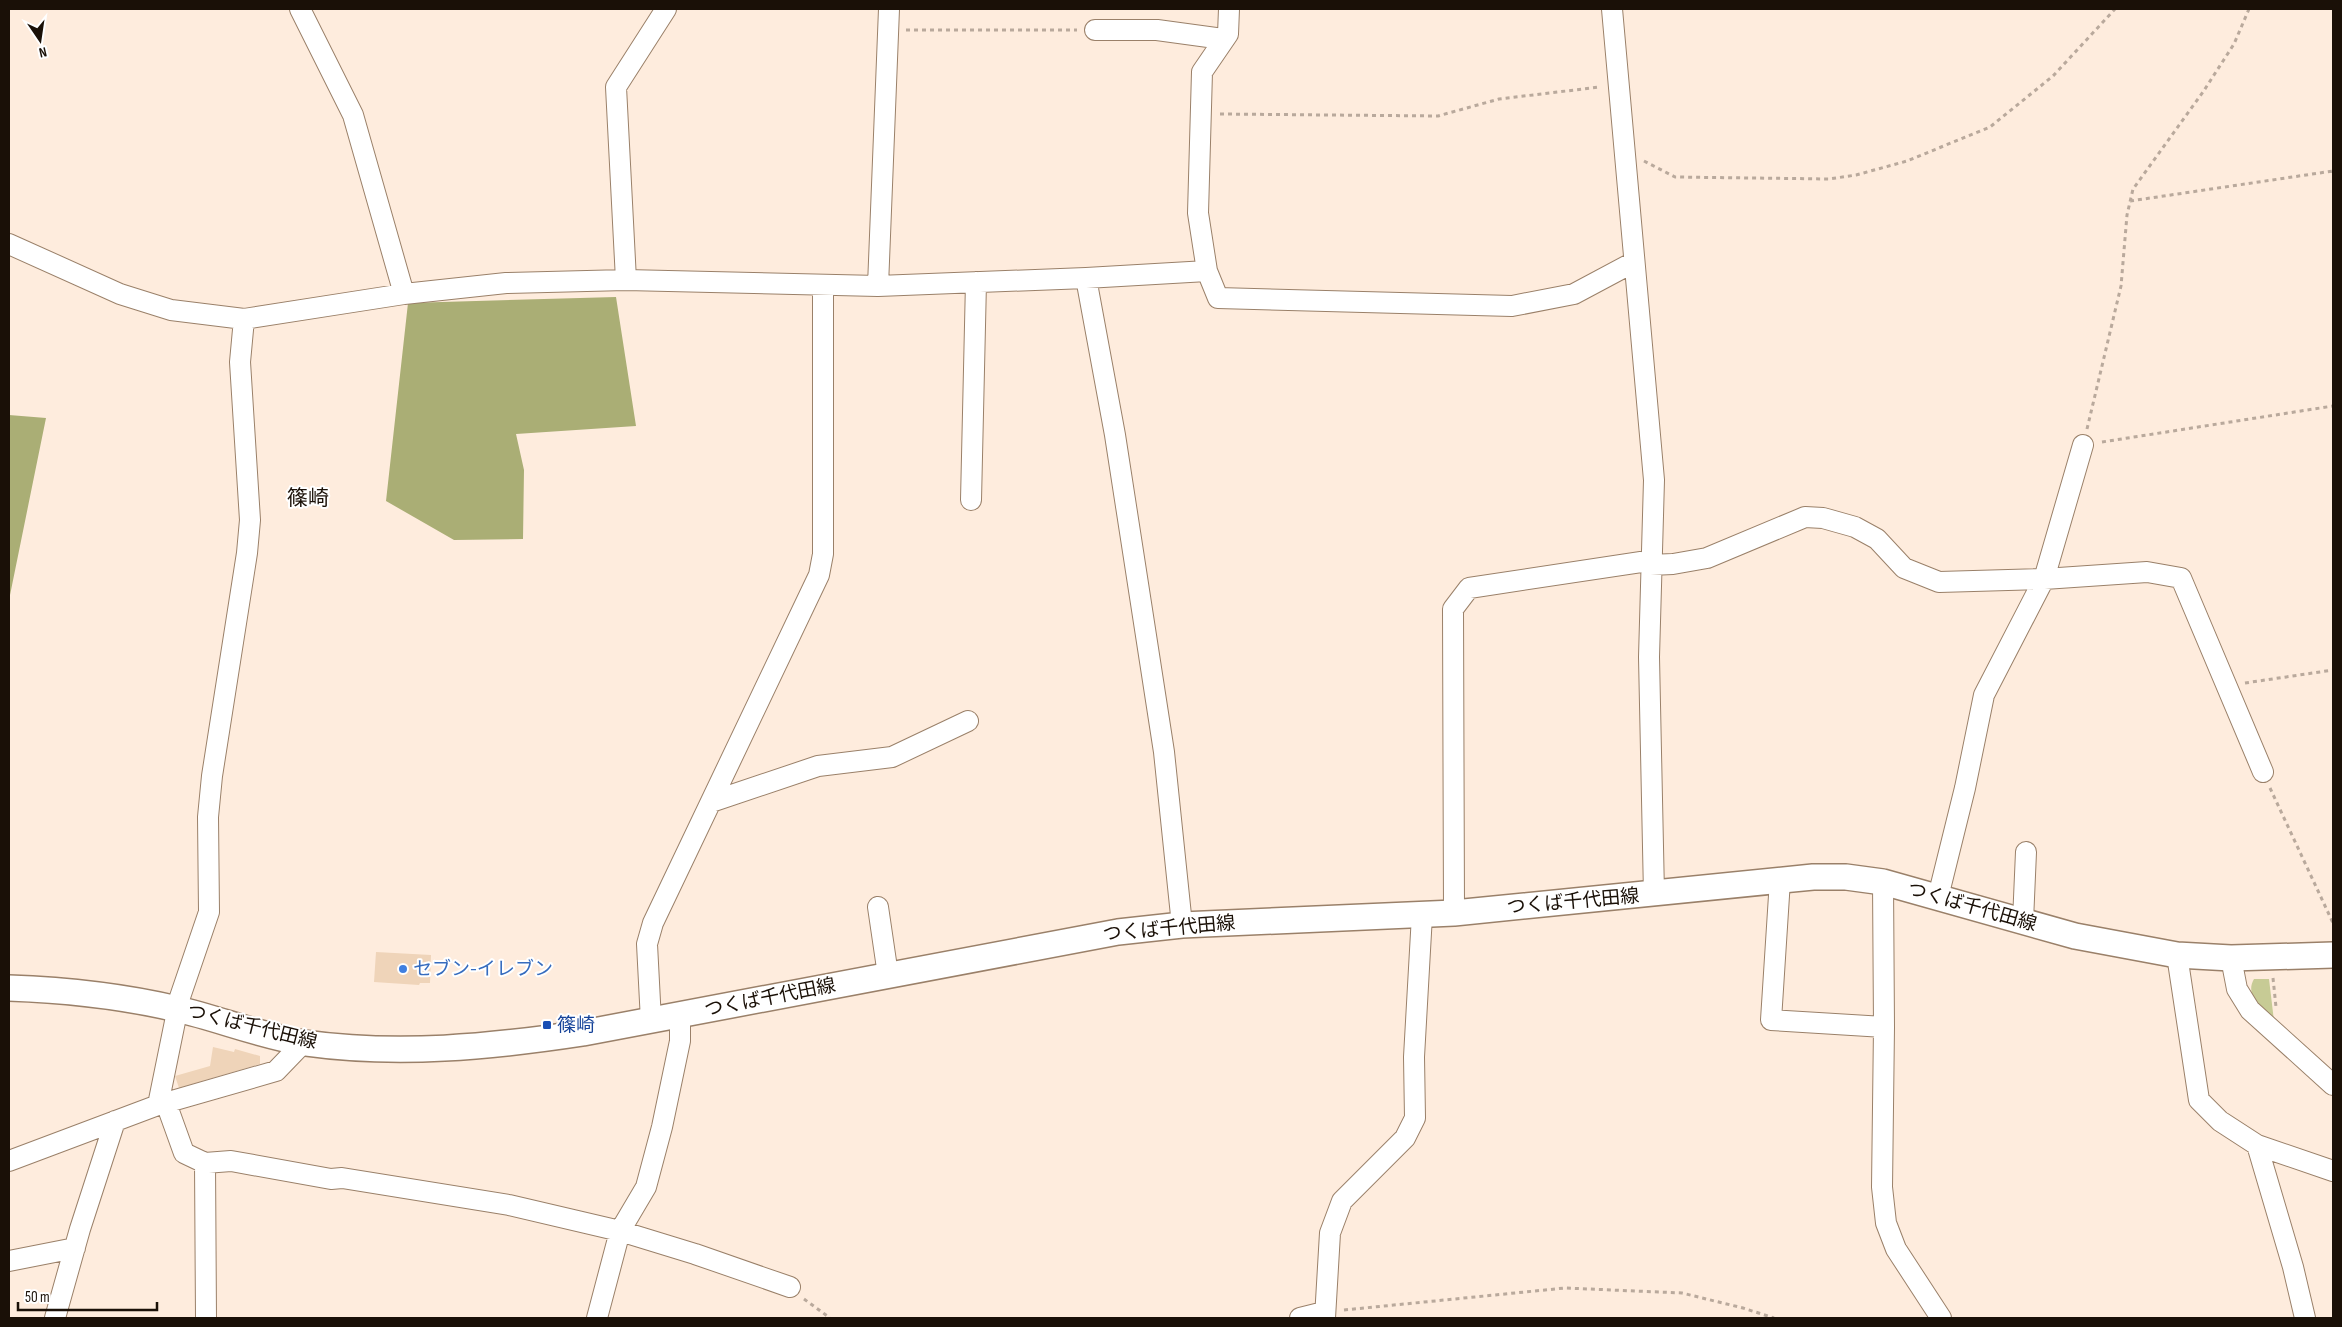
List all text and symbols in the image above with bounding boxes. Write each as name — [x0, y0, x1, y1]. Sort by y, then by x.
north arrow — [15, 15, 65, 65]
text: N — [37, 43, 48, 61]
district label: 篠崎 — [287, 486, 329, 511]
street label: つくば千代田線 — [1905, 878, 2039, 936]
street label: つくば千代田線 — [1506, 885, 1640, 919]
street label: つくば千代田線 — [1102, 912, 1236, 946]
place label: セブン-イレブン — [413, 958, 553, 981]
marker: セブン-イレブン — [397, 963, 409, 975]
street label: つくば千代田線 — [703, 974, 837, 1022]
street label: つくば千代田線 — [185, 1000, 319, 1054]
place label: 篠崎 — [557, 1014, 595, 1037]
marker: 篠崎 — [541, 1019, 553, 1031]
scale bar — [18, 1280, 156, 1312]
text: 50 m — [25, 1288, 50, 1307]

